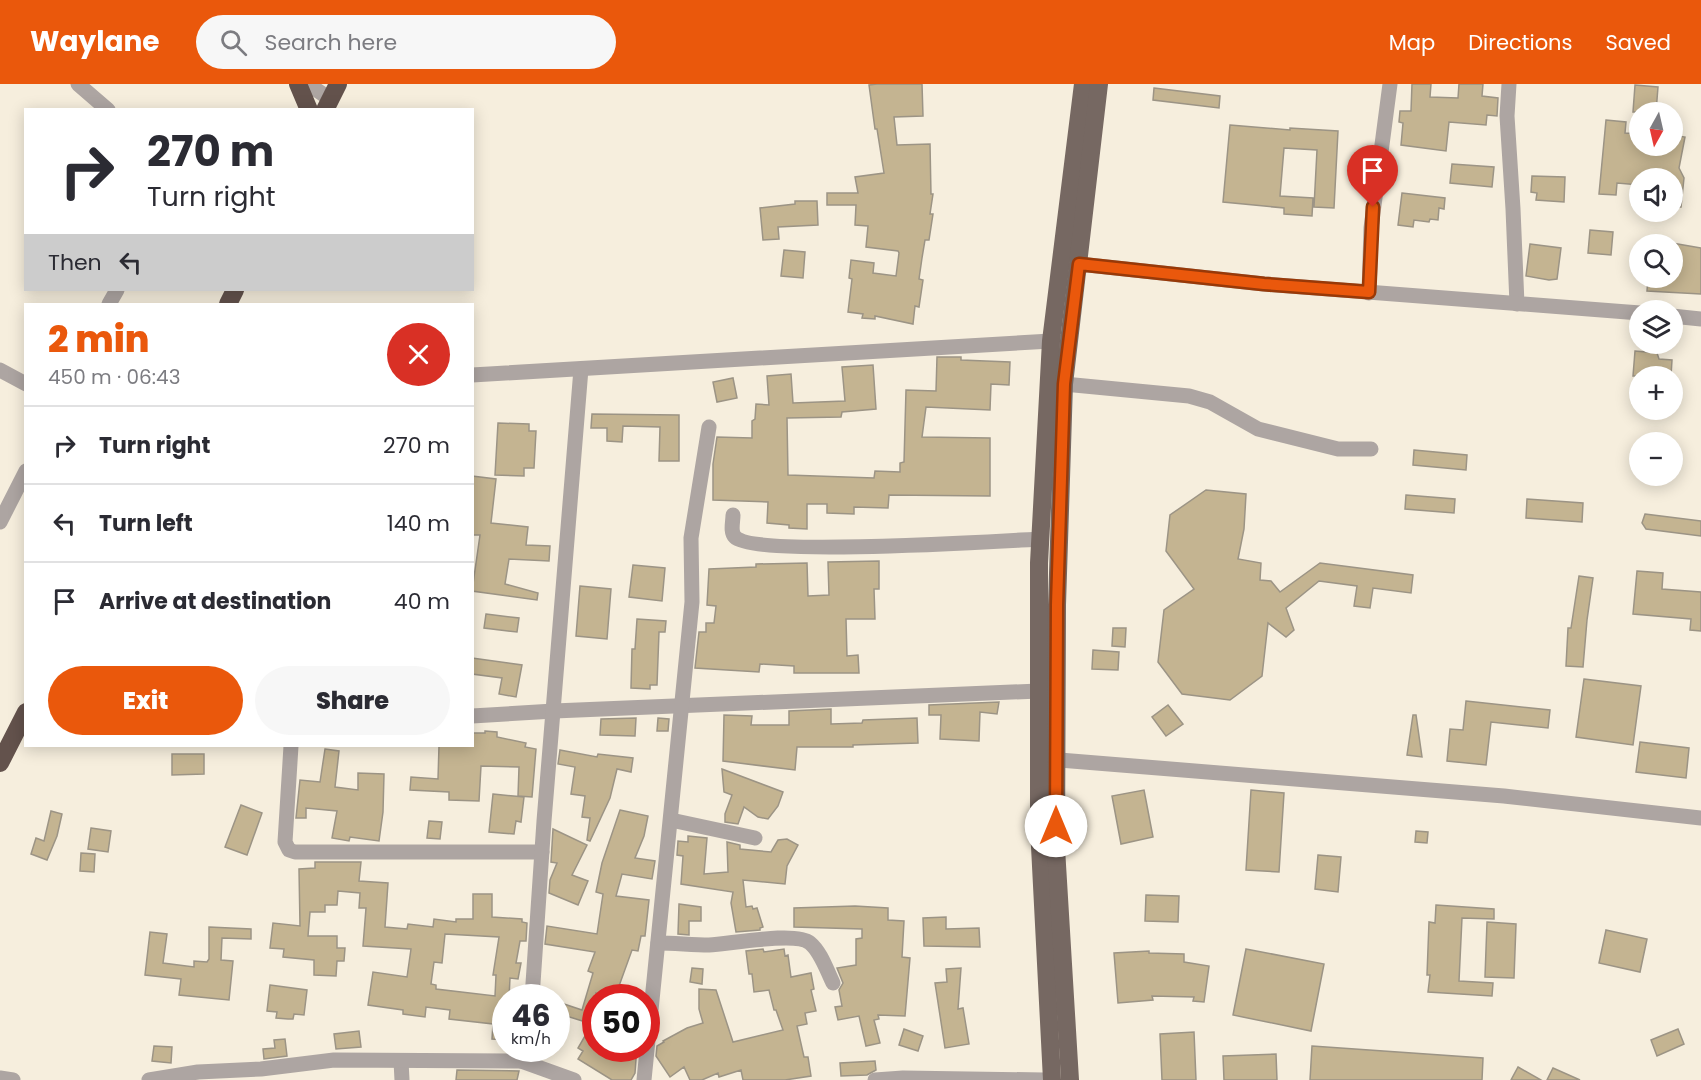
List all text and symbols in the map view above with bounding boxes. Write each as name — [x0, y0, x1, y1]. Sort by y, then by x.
search box — [196, 15, 616, 69]
text: Waylane — [30, 22, 160, 61]
icon: search — [217, 26, 250, 59]
text: Search here — [265, 27, 397, 58]
text: Map — [1389, 28, 1435, 57]
text: Directions — [1468, 28, 1572, 57]
text: Saved — [1605, 28, 1671, 57]
north arrow — [1629, 102, 1683, 156]
map controls — [1629, 102, 1683, 486]
text: 270 m — [147, 122, 274, 181]
icon: right — [48, 132, 126, 210]
pin — [1347, 145, 1398, 207]
icon: arrive — [1356, 154, 1389, 187]
button: sound — [1629, 168, 1683, 222]
text: Turn right — [147, 178, 276, 215]
button: search — [1629, 234, 1683, 288]
icon: left — [114, 246, 147, 279]
text: Then — [48, 247, 102, 278]
button: layers — [1629, 300, 1683, 354]
text: 2 min — [48, 314, 150, 365]
button: close — [387, 323, 450, 386]
text: 450 m · 06:43 — [48, 363, 180, 391]
button: + — [1629, 366, 1683, 420]
icon: right — [48, 429, 81, 462]
text: Turn right — [99, 430, 210, 461]
text: 270 m — [383, 430, 450, 461]
button: − — [1629, 432, 1683, 486]
icon: left — [48, 507, 81, 540]
text: Turn left — [99, 508, 193, 539]
text: 140 m — [387, 508, 450, 539]
icon: arrive — [48, 585, 81, 618]
text: Arrive at destination — [99, 586, 331, 617]
text: 40 m — [394, 586, 450, 617]
button: Exit — [48, 666, 243, 735]
button: Share — [255, 666, 450, 735]
position arrow — [1024, 794, 1088, 858]
speed limit sign: 50 — [582, 984, 660, 1062]
text: 46 — [511, 994, 551, 1037]
text: km/h — [511, 1028, 551, 1049]

